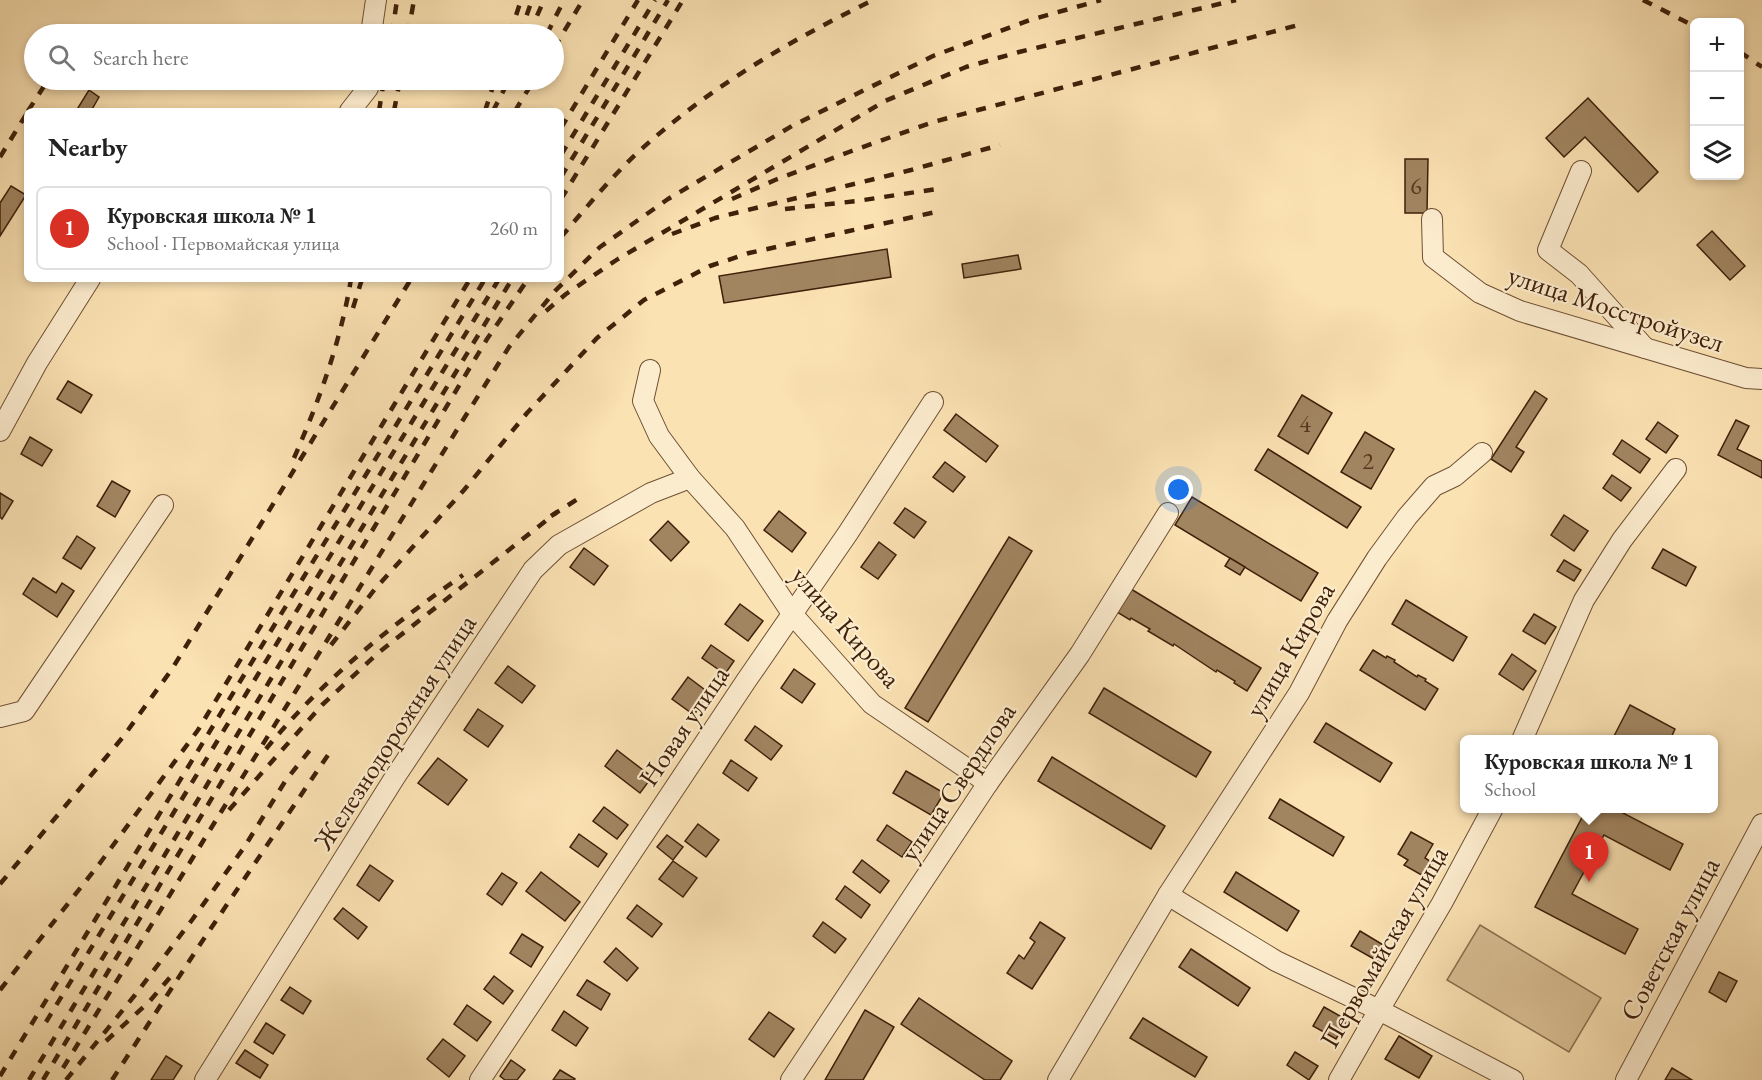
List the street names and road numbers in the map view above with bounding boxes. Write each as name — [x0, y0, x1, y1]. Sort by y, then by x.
street label: улица Мосстройузел — [1504, 257, 1729, 360]
street label: улица Кирова — [784, 559, 909, 695]
street label: улица Кирова — [1237, 576, 1342, 724]
street label: Железнодорожная улица — [305, 607, 484, 857]
street label: Новая улица — [630, 659, 737, 793]
street label: улица Свердлова — [892, 696, 1024, 868]
street label: Первомайская улица — [1311, 839, 1456, 1054]
street label: Советская улица — [1612, 851, 1727, 1026]

